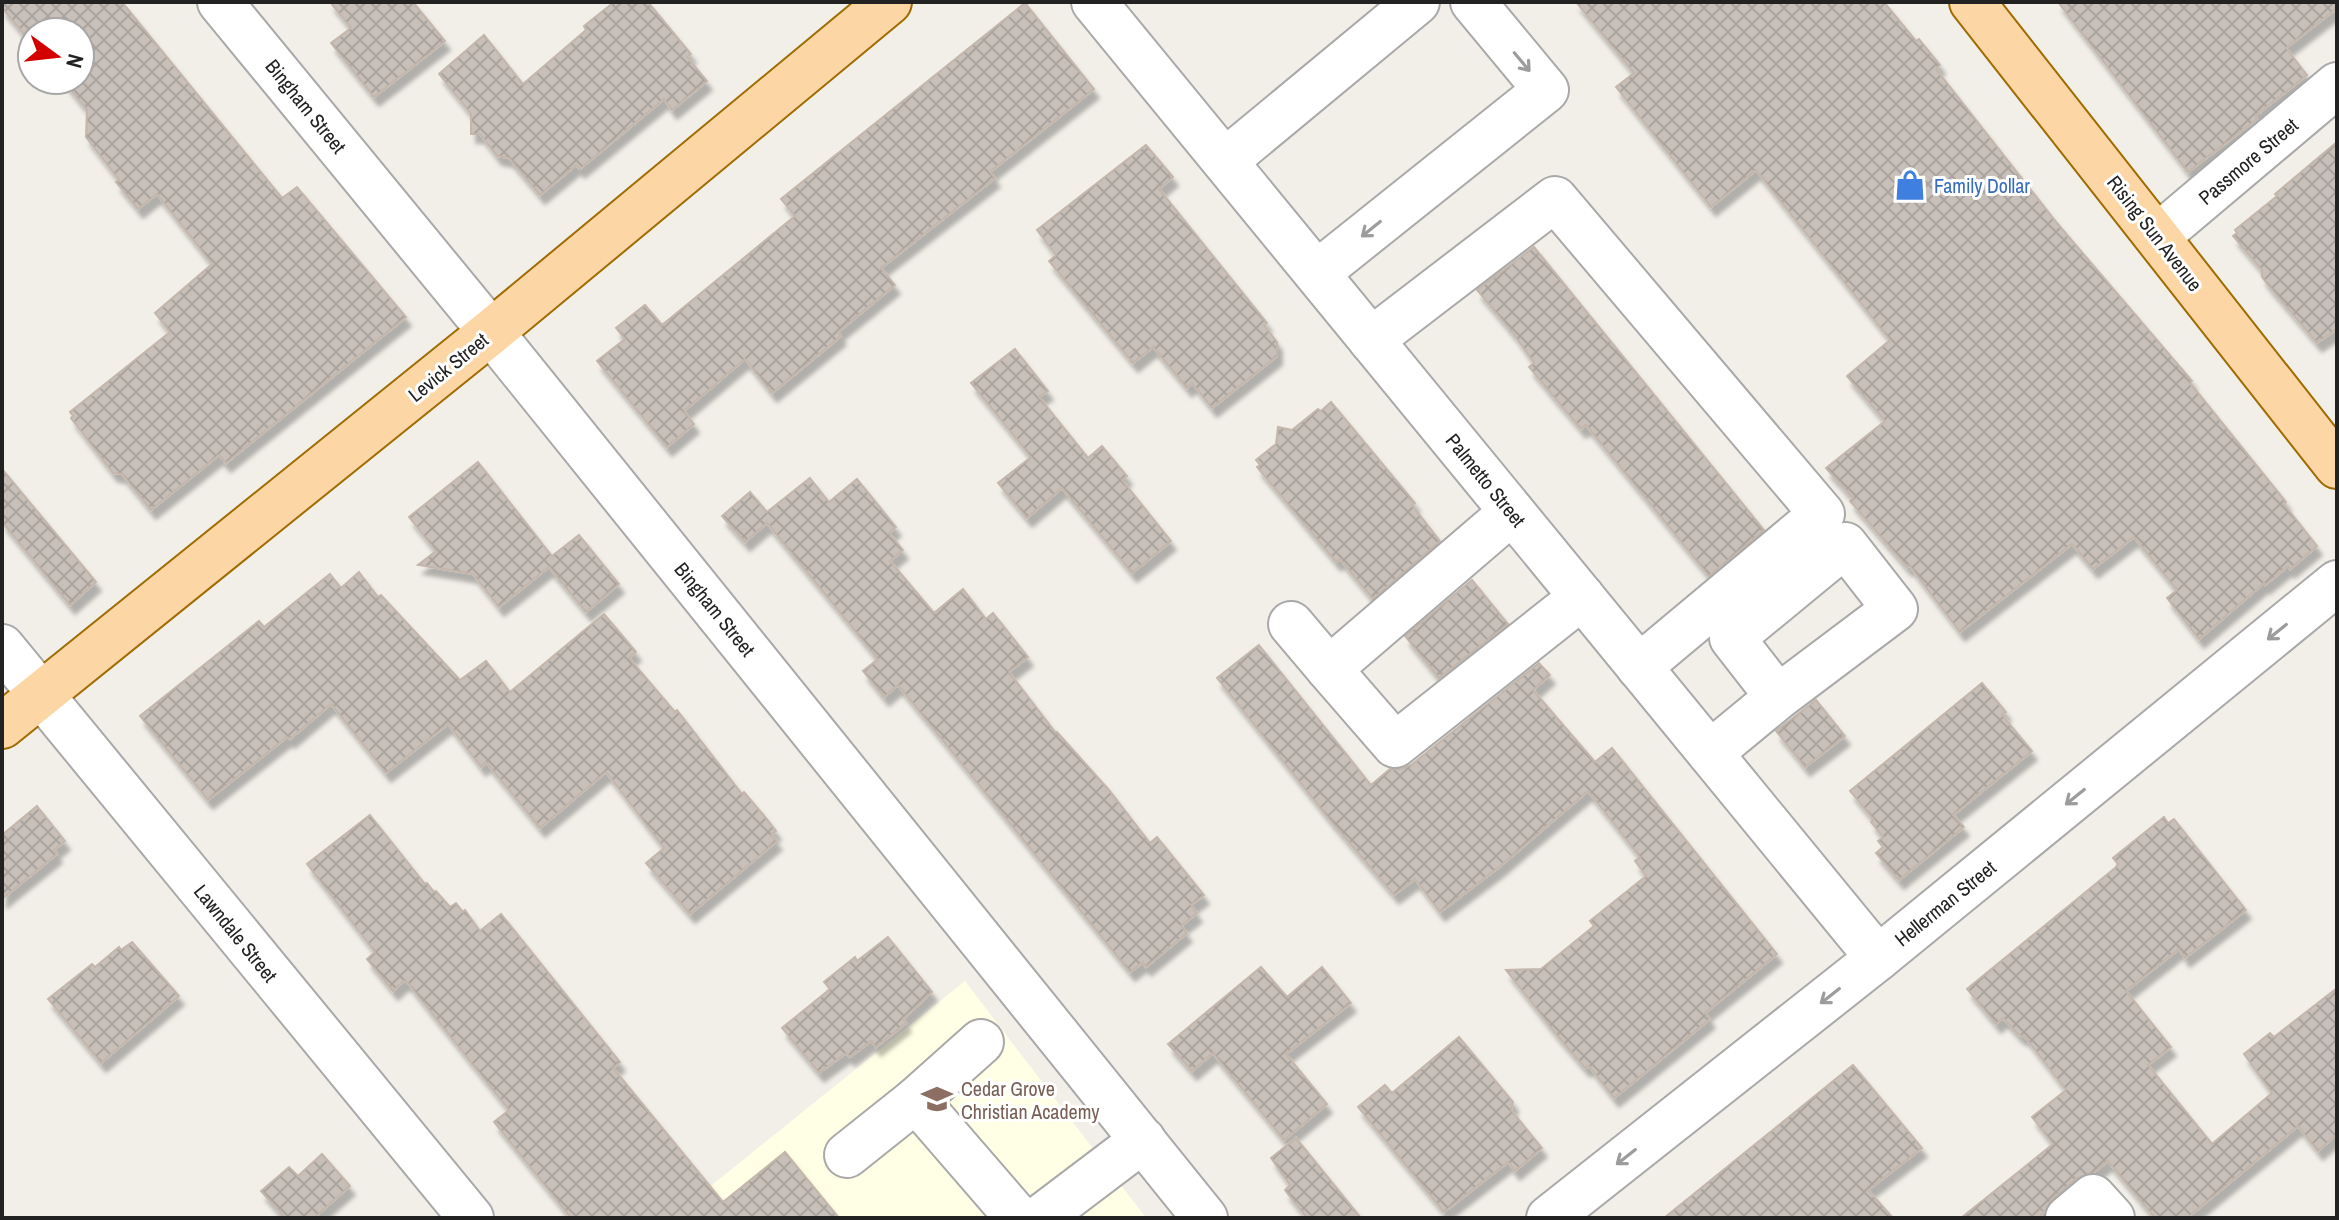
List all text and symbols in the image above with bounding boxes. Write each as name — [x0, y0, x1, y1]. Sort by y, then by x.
north arrow — [16, 16, 96, 96]
text: N — [59, 51, 91, 71]
one-way arrow — [1514, 51, 1531, 72]
street label: Bingham Street — [260, 53, 353, 159]
street label: Passmore Street — [2193, 111, 2304, 211]
shop icon: Family Dollar — [1893, 168, 1927, 202]
street label: Rising Sun Avenue — [2101, 169, 2209, 297]
place label: Family Dollar — [1934, 172, 2030, 199]
one-way arrow — [1361, 221, 1382, 238]
street label: Levick Street — [402, 326, 494, 408]
street label: Palmetto Street — [1440, 428, 1532, 533]
street label: Bingham Street — [669, 556, 762, 662]
one-way arrow — [2267, 623, 2287, 641]
one-way arrow — [2065, 788, 2086, 806]
street label: Hellerman Street — [1889, 854, 2002, 952]
street label: Lawndale Street — [188, 878, 284, 988]
one-way arrow — [1820, 987, 1841, 1004]
place label: Cedar Grove Christian Academy — [961, 1075, 1100, 1125]
school or university icon: Cedar Grove Christian Academy — [920, 1082, 954, 1116]
one-way arrow — [1616, 1148, 1637, 1166]

